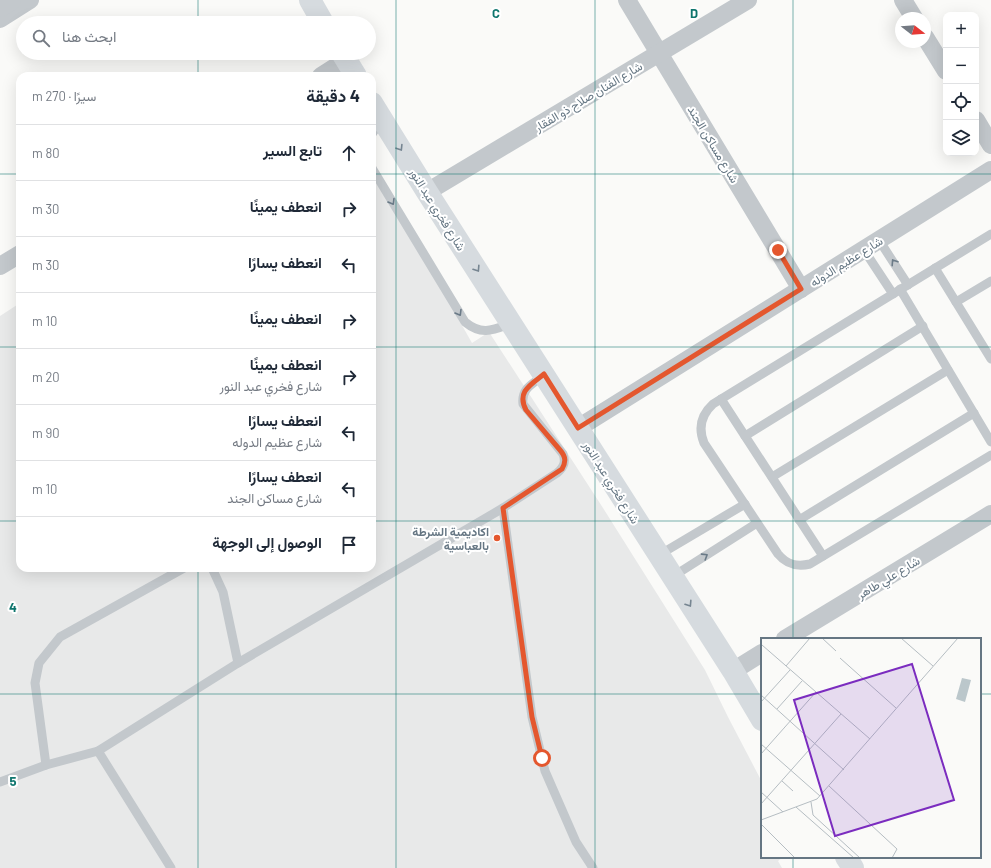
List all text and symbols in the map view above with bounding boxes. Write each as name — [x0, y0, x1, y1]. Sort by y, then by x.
text: C — [492, 5, 500, 21]
text: D — [690, 5, 698, 21]
north arrow — [895, 12, 931, 48]
map controls — [943, 12, 979, 156]
button: + — [943, 12, 979, 48]
search box — [16, 16, 376, 60]
icon: search — [30, 27, 52, 49]
text: ابحث هنا — [62, 27, 116, 45]
button: − — [943, 48, 979, 84]
street label: شارع الفنان صلاح ذو الفقار — [531, 58, 646, 137]
button: locate — [943, 84, 979, 120]
text: 4 دقيقة — [306, 85, 360, 105]
text: سيرًا · 270 m — [32, 88, 96, 104]
street label: شارع مساكن الجند — [683, 103, 743, 187]
button: layers — [943, 120, 979, 156]
text: تابع السير — [263, 141, 322, 159]
icon: ahead — [338, 142, 360, 164]
one-way arrow — [395, 144, 402, 151]
text: 80 m — [32, 145, 60, 161]
street label: شارع فخري عبد النور — [403, 164, 469, 255]
text: انعطف يمينًا — [250, 197, 322, 215]
icon: right — [338, 198, 360, 220]
one-way arrow — [388, 198, 395, 205]
text: 30 m — [32, 201, 59, 217]
street label: شارع عظيم الدوله — [807, 233, 886, 291]
route end — [769, 241, 787, 259]
text: انعطف يسارًا — [248, 253, 322, 271]
icon: left — [338, 254, 360, 276]
text: 30 m — [32, 257, 59, 273]
one-way arrow — [891, 260, 898, 267]
one-way arrow — [472, 265, 480, 272]
text: انعطف يمينًا — [250, 309, 322, 327]
one-way arrow — [455, 309, 462, 316]
icon: right — [338, 310, 360, 332]
text: 10 m — [32, 313, 57, 329]
text: انعطف يمينًا — [250, 355, 322, 373]
icon: right — [338, 366, 360, 388]
text: 20 m — [32, 369, 60, 385]
text: شارع فخري عبد النور — [219, 378, 322, 394]
text: انعطف يسارًا — [248, 411, 322, 429]
icon: left — [338, 422, 360, 444]
text: 90 m — [32, 425, 60, 441]
text: شارع عظيم الدوله — [232, 434, 322, 450]
street label: شارع فخري عبد النور — [577, 437, 643, 528]
text: انعطف يسارًا — [248, 467, 322, 485]
icon: left — [338, 478, 360, 500]
text: 10 m — [32, 481, 57, 497]
text: شارع مساكن الجند — [227, 490, 322, 506]
place label: اكاديمية الشرطة بالعباسية — [412, 524, 489, 553]
text: الوصول إلى الوجهة — [212, 533, 322, 551]
marker: اكاديمية الشرطة بالعباسية — [492, 533, 502, 543]
icon: arrive — [338, 534, 360, 556]
one-way arrow — [701, 553, 708, 561]
street label: شارع علي طاهر — [853, 553, 924, 605]
text: 4 — [9, 599, 17, 615]
one-way arrow — [684, 600, 692, 607]
inset map — [761, 638, 981, 858]
route start — [533, 749, 551, 767]
text: 5 — [9, 773, 17, 789]

